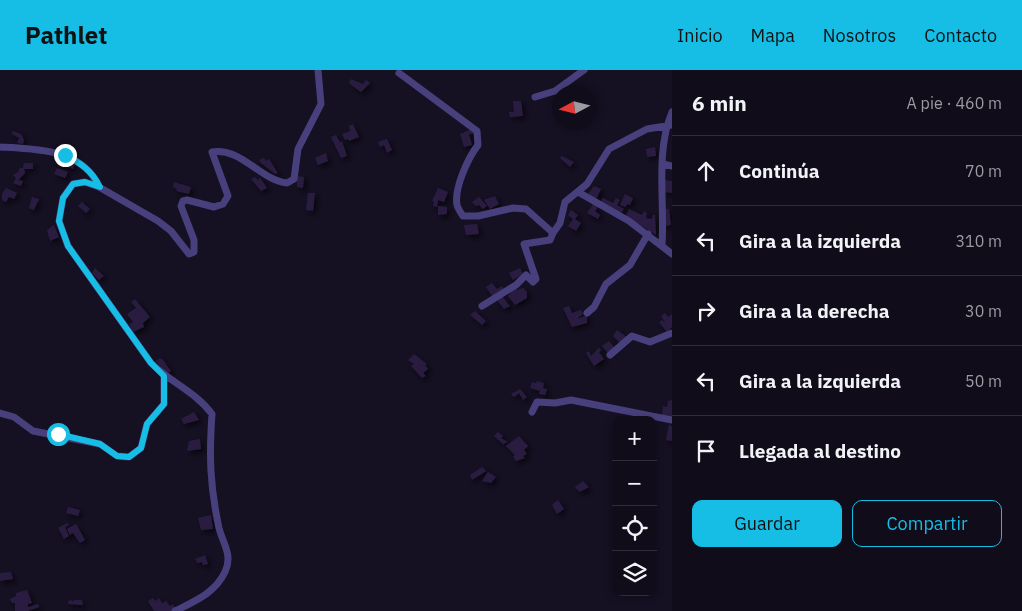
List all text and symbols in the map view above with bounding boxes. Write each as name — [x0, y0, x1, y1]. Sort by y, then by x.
text: Pathlet — [25, 19, 107, 51]
text: Inicio — [677, 24, 723, 47]
text: Mapa — [751, 24, 795, 47]
text: Nosotros — [823, 24, 896, 47]
text: Contacto — [924, 24, 997, 47]
north arrow — [552, 85, 597, 130]
text: 6 min — [692, 89, 747, 117]
text: A pie · 460 m — [907, 93, 1002, 113]
route end — [54, 144, 77, 167]
icon: ahead — [692, 157, 720, 185]
text: Continúa — [739, 159, 820, 183]
text: 70 m — [965, 161, 1002, 181]
icon: left — [692, 227, 720, 255]
text: Gira a la izquierda — [739, 229, 901, 253]
text: 310 m — [955, 231, 1002, 251]
icon: right — [692, 297, 720, 325]
text: Gira a la derecha — [739, 299, 890, 323]
text: 30 m — [965, 301, 1002, 321]
icon: left — [692, 367, 720, 395]
text: Gira a la izquierda — [739, 369, 901, 393]
text: 50 m — [965, 371, 1002, 391]
map controls — [612, 416, 657, 596]
button: + — [612, 416, 657, 461]
route start — [47, 423, 70, 446]
icon: arrive — [692, 437, 720, 465]
text: Llegada al destino — [739, 439, 901, 463]
button: − — [612, 461, 657, 506]
button: Guardar — [692, 500, 842, 547]
button: Compartir — [852, 500, 1002, 547]
button: locate — [612, 506, 657, 551]
button: layers — [612, 551, 657, 596]

